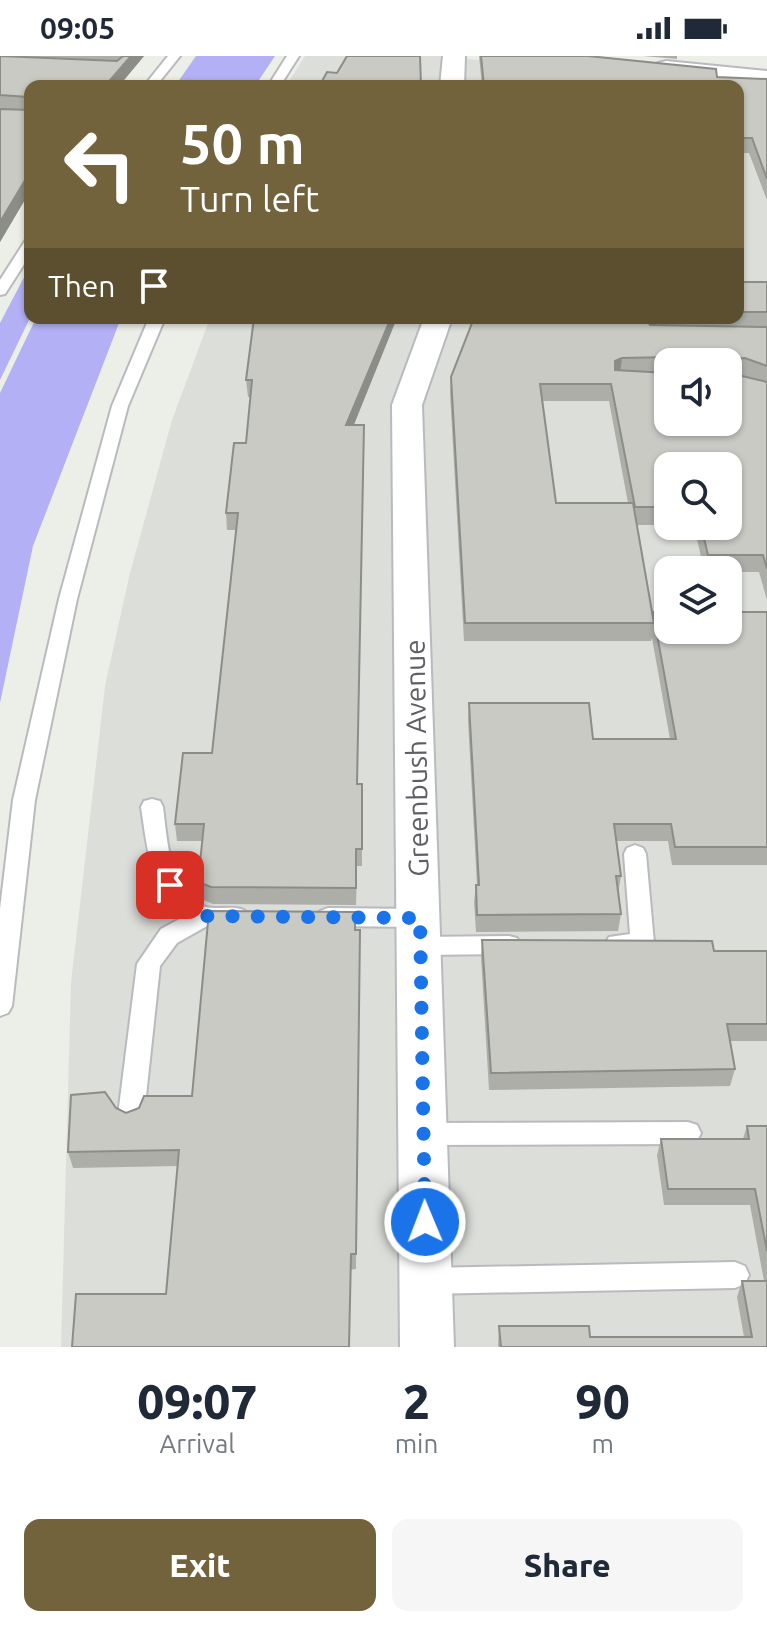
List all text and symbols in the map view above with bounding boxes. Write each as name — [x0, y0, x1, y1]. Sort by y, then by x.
text: 09:05 — [40, 11, 115, 45]
icon: left — [48, 112, 152, 216]
text: 50 m — [180, 112, 305, 175]
text: Turn left — [180, 178, 319, 219]
icon: arrive — [132, 264, 176, 308]
text: Then — [48, 269, 116, 303]
map controls — [654, 348, 742, 644]
button: sound — [654, 348, 742, 436]
button: search — [654, 452, 742, 540]
button: layers — [654, 556, 742, 644]
street label: Greenbush Avenue — [398, 639, 434, 877]
pin — [136, 851, 204, 919]
icon: arrive — [148, 863, 192, 907]
position arrow — [383, 1180, 467, 1264]
text: 09:07 — [137, 1374, 257, 1428]
text: 2 — [403, 1374, 430, 1428]
text: 90 — [576, 1374, 630, 1428]
text: Arrival — [159, 1429, 235, 1458]
text: min — [395, 1429, 438, 1458]
text: m — [591, 1429, 614, 1458]
button: Exit — [24, 1519, 376, 1611]
button: Share — [392, 1519, 743, 1611]

